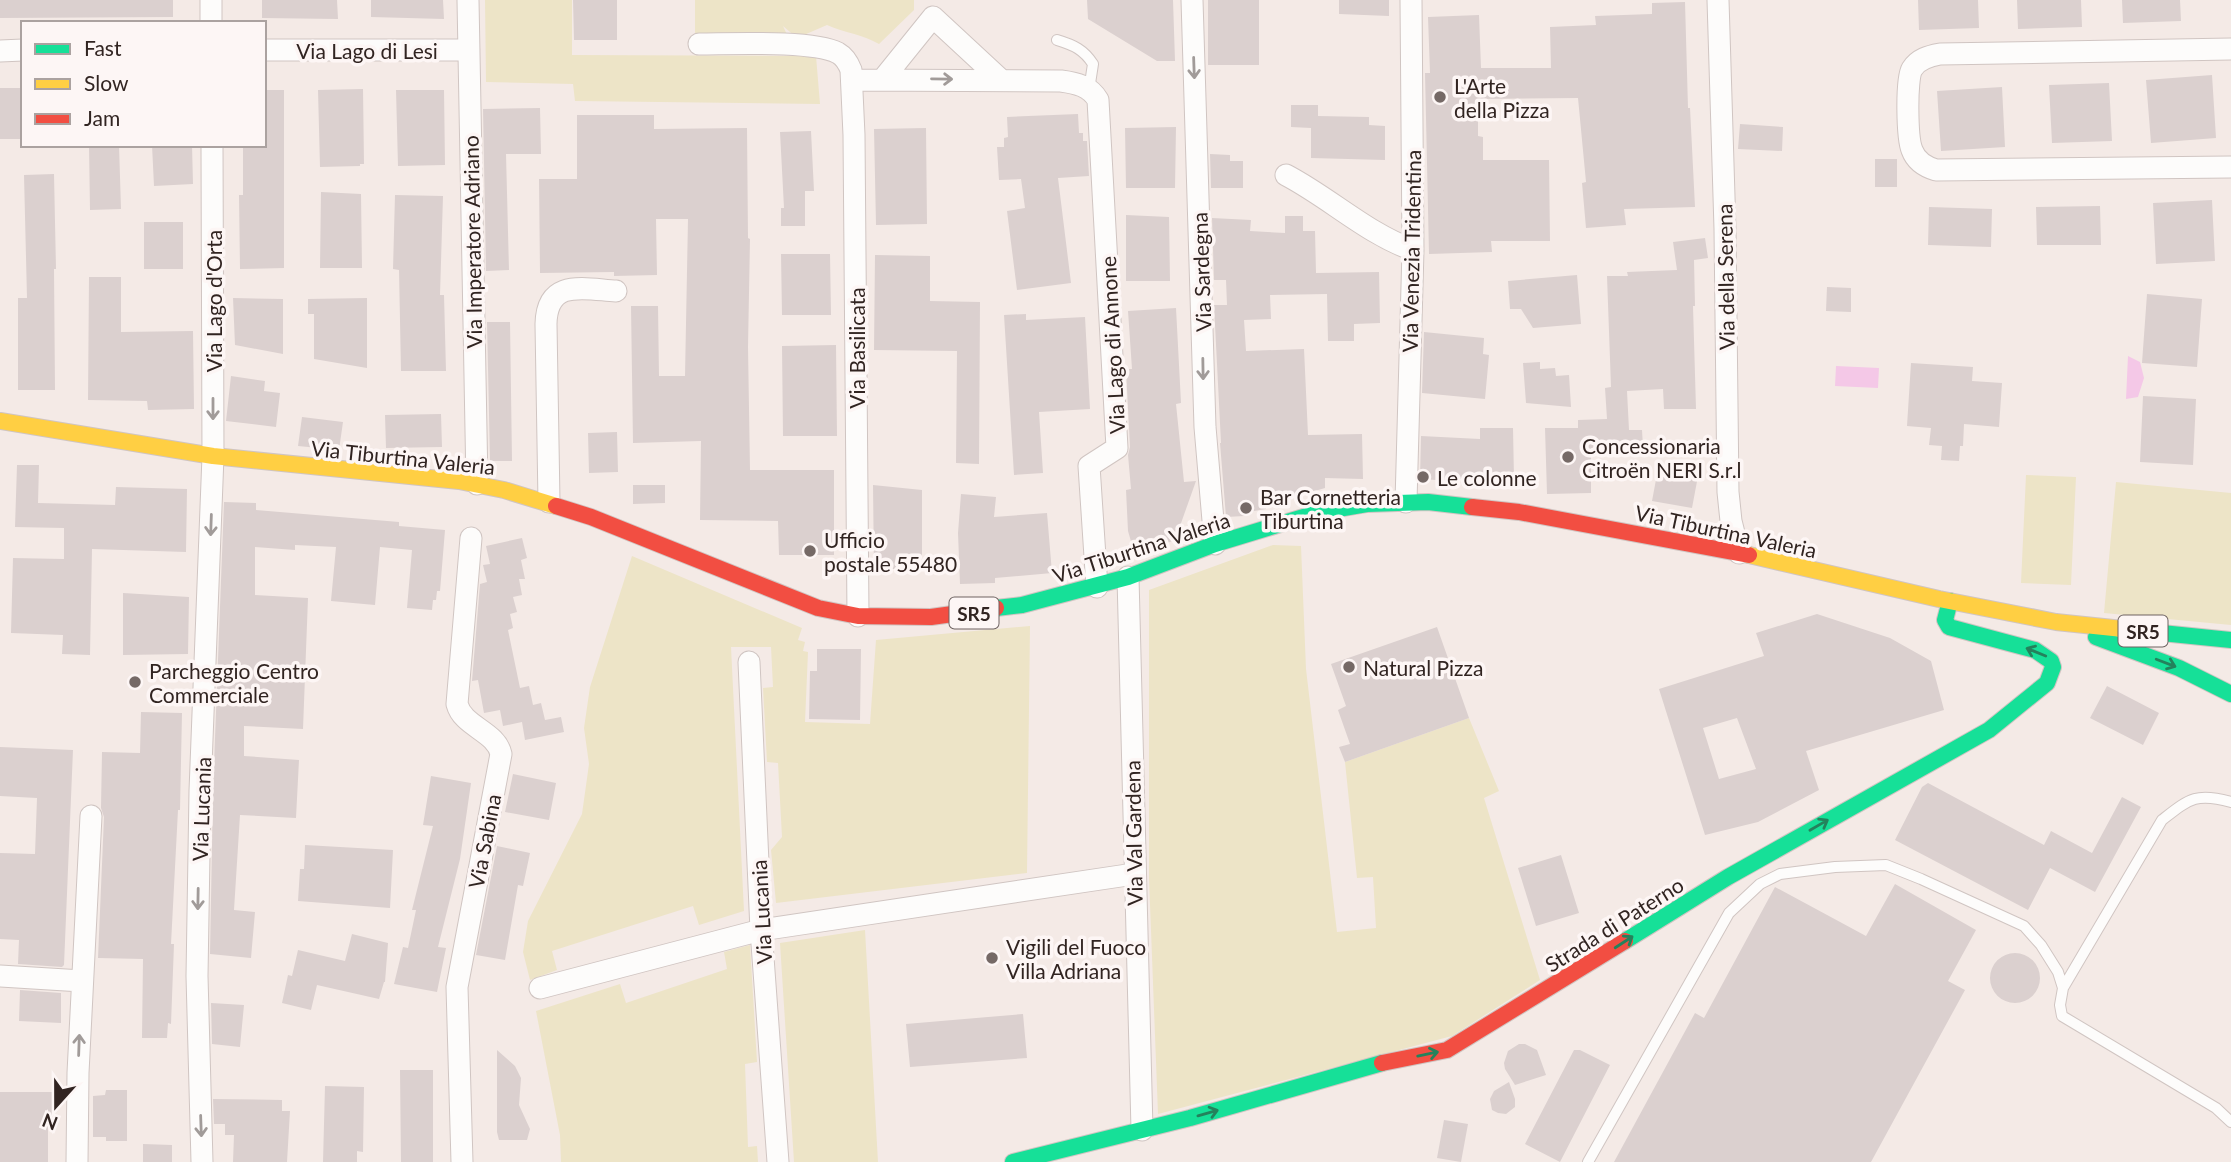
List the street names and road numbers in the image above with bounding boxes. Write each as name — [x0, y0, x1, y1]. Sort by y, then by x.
street label: Via Lago di Lesi — [296, 38, 438, 63]
street label: Via Imperatore Adriano — [458, 135, 486, 349]
street label: Via Venezia Tridentina — [1397, 149, 1425, 353]
street label: Via della Serena — [1711, 204, 1739, 350]
street label: Via Sardegna — [1186, 212, 1216, 332]
street label: Via Lago d'Orta — [201, 230, 226, 372]
street label: Via Lago di Annone — [1095, 255, 1129, 435]
street label: Via Basilicata — [844, 287, 869, 409]
street label: Via Tiburtina Valeria — [310, 435, 496, 479]
street label: Via Tiburtina Valeria — [1633, 500, 1819, 562]
street label: Via Tiburtina Valeria — [1049, 507, 1233, 587]
road number: SR5 — [950, 598, 998, 628]
road number: SR5 — [2118, 616, 2168, 646]
street label: Via Lucania — [187, 756, 215, 862]
street label: Via Val Gardena — [1119, 760, 1147, 906]
street label: Via Sabina — [463, 792, 505, 890]
street label: Via Lucania — [746, 859, 776, 965]
street label: Strada di Paterno — [1540, 871, 1688, 977]

